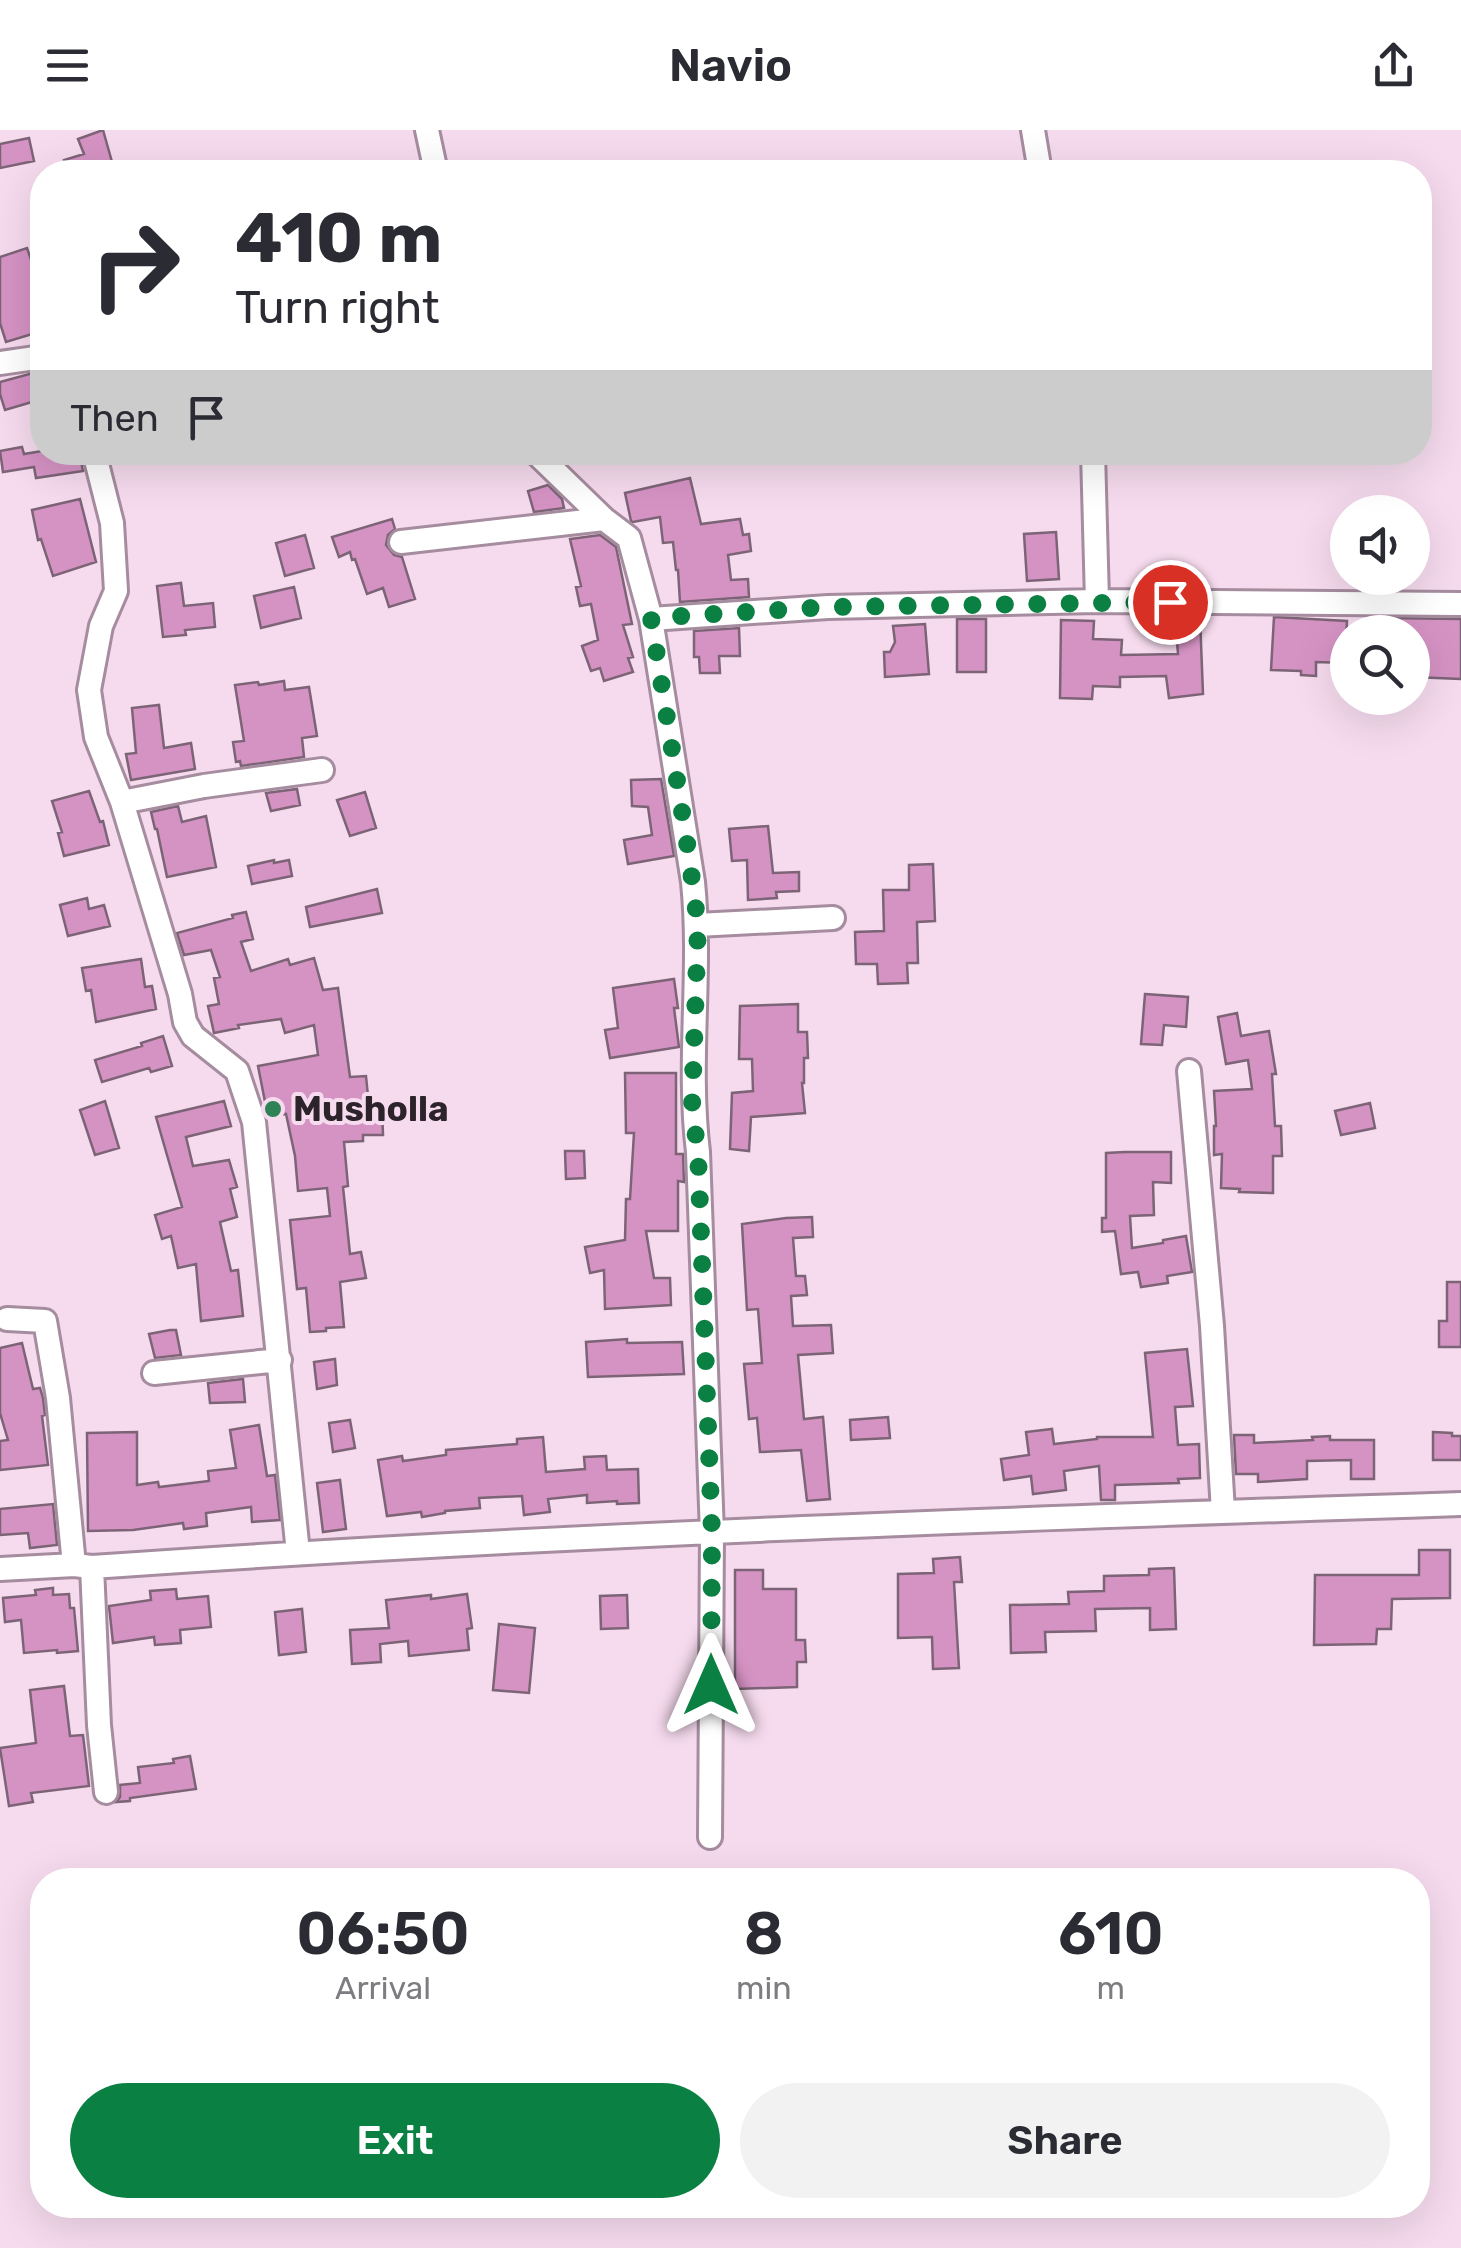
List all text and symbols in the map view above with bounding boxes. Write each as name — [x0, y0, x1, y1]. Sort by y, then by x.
icon: menu — [40, 38, 95, 93]
icon: share — [1366, 38, 1421, 93]
text: Navio — [669, 39, 792, 92]
text: 410 m — [235, 197, 443, 280]
icon: right — [70, 200, 200, 330]
text: Turn right — [235, 281, 439, 334]
icon: arrive — [179, 390, 234, 445]
text: Then — [70, 395, 159, 441]
map controls — [1330, 495, 1430, 715]
button: sound — [1330, 495, 1430, 595]
pin — [1128, 560, 1213, 645]
icon: arrive — [1143, 575, 1198, 630]
button: search — [1330, 615, 1430, 715]
place label: Musholla — [293, 1088, 449, 1130]
marker: Musholla — [262, 1098, 284, 1120]
position arrow — [659, 1633, 763, 1737]
text: 06:50 — [296, 1898, 470, 1969]
text: 8 — [744, 1898, 784, 1969]
text: 610 — [1058, 1898, 1164, 1969]
text: Arrival — [335, 1969, 431, 2007]
text: min — [736, 1969, 792, 2007]
text: m — [1097, 1969, 1125, 2007]
button: Exit — [70, 2083, 720, 2198]
button: Share — [740, 2083, 1390, 2198]

